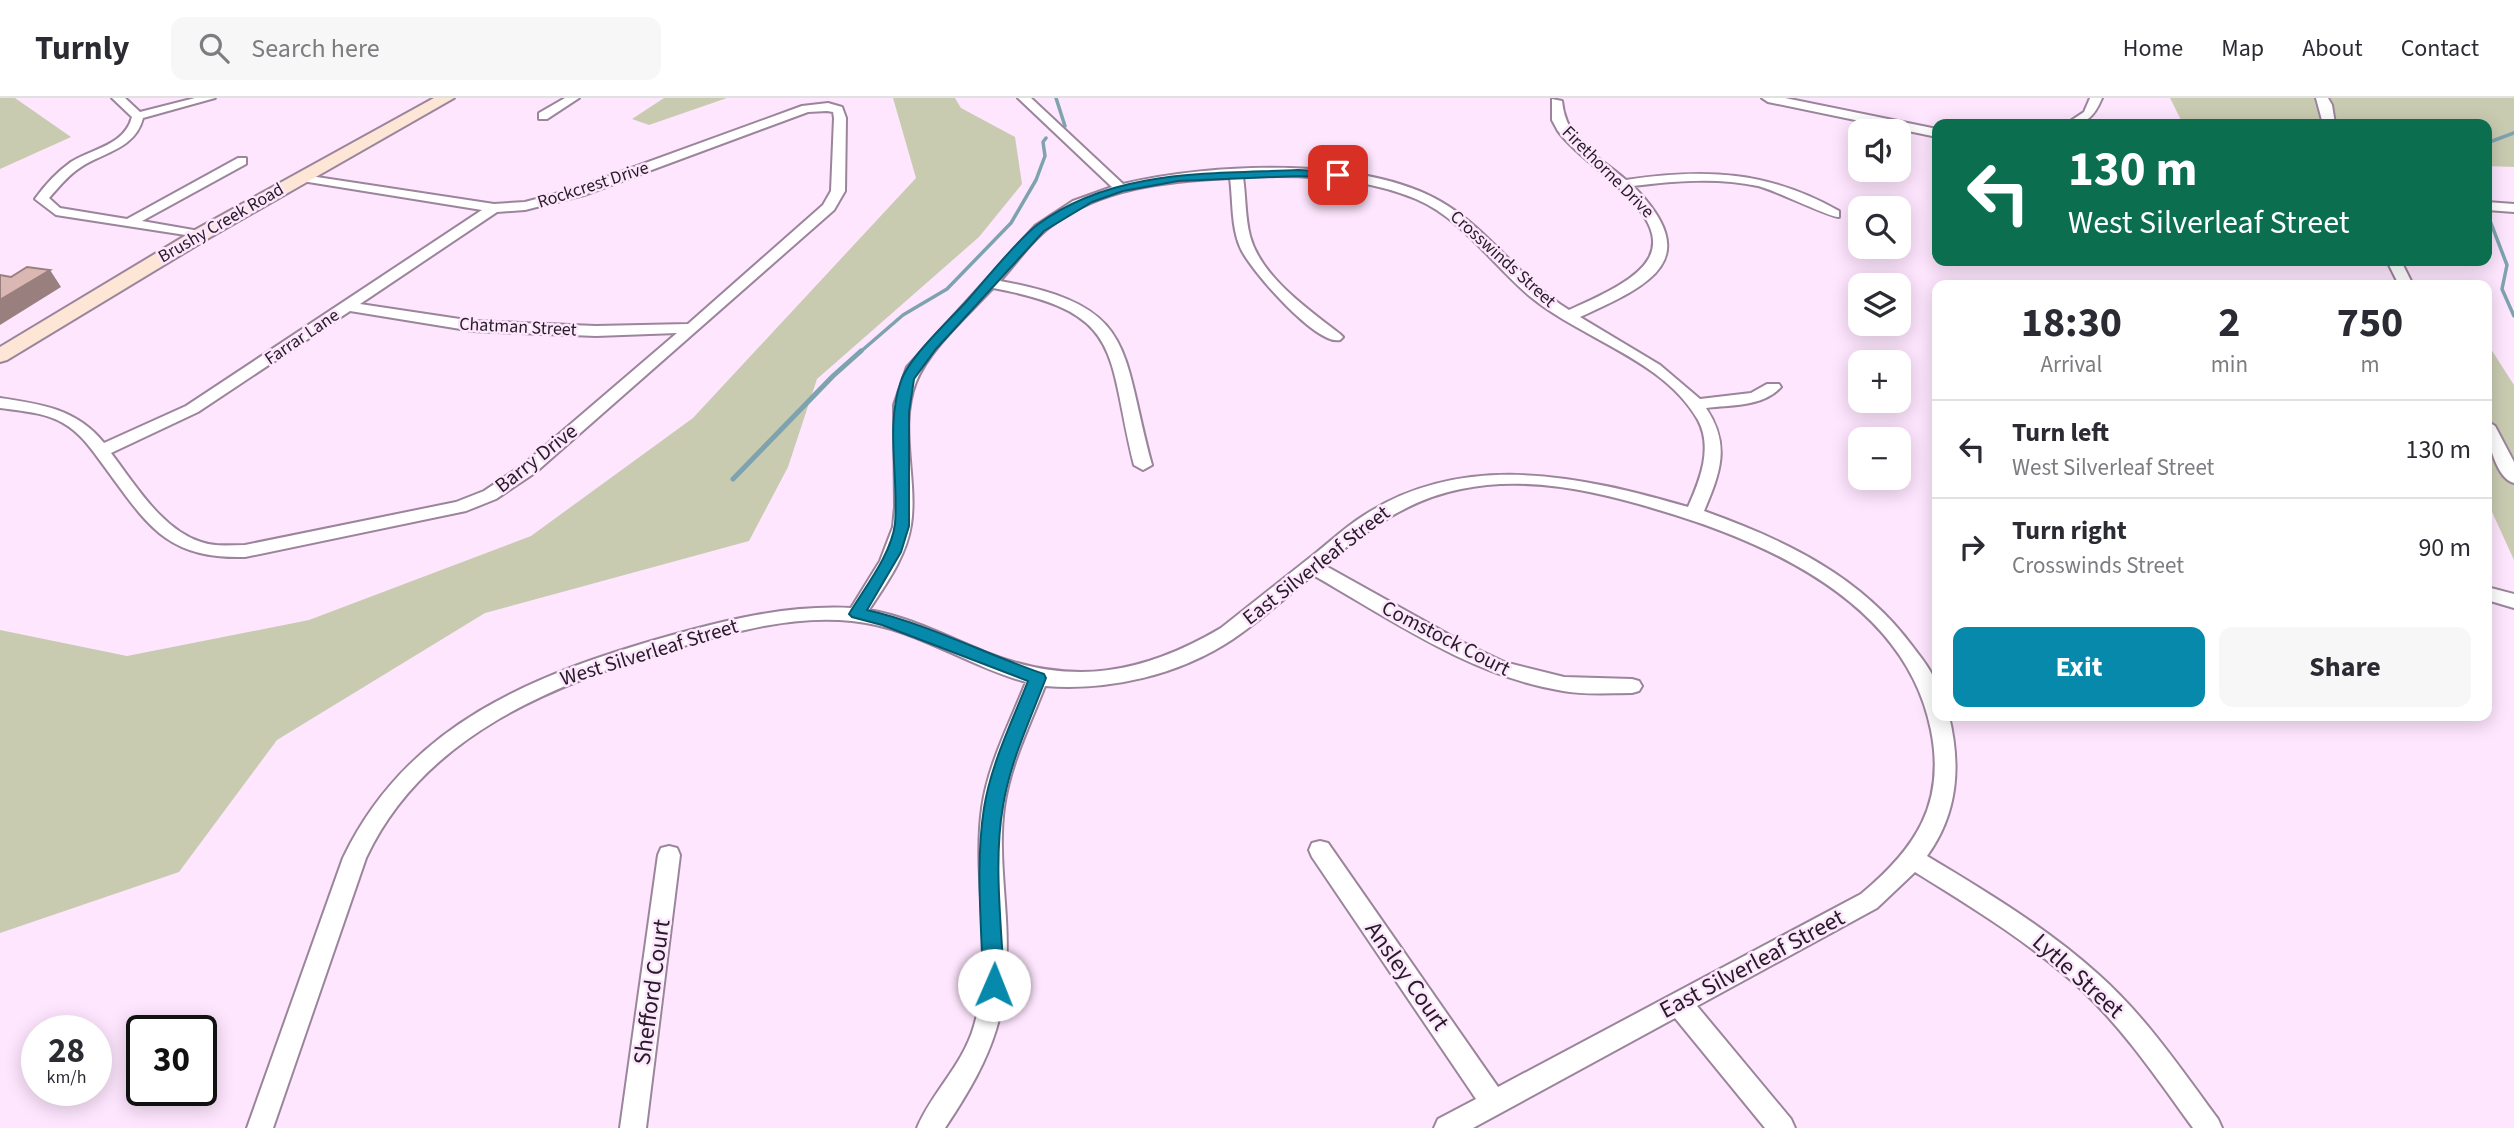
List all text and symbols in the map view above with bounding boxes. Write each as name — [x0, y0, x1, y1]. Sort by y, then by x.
search box — [171, 17, 661, 80]
text: Turnly — [35, 25, 129, 72]
icon: search — [195, 29, 233, 67]
text: Search here — [251, 30, 380, 67]
text: Home — [2123, 31, 2183, 66]
text: Map — [2221, 31, 2264, 66]
text: About — [2302, 31, 2363, 66]
text: Contact — [2401, 31, 2479, 66]
map controls — [1848, 119, 1911, 490]
button: sound — [1848, 119, 1911, 182]
street label: Firethorne Drive — [1556, 120, 1660, 224]
text: 130 m — [2068, 135, 2197, 205]
pin — [1308, 145, 1368, 205]
icon: left — [1953, 147, 2044, 238]
street label: Rockcrest Drive — [534, 155, 652, 215]
icon: arrive — [1319, 156, 1357, 194]
street label: Brushy Creek Road — [154, 177, 288, 269]
button: search — [1848, 196, 1911, 259]
text: West Silverleaf Street — [2068, 200, 2350, 246]
street label: Crosswinds Street — [1445, 205, 1561, 313]
button: layers — [1848, 273, 1911, 336]
text: 18:30 — [2021, 293, 2122, 353]
text: 2 — [2218, 293, 2240, 353]
text: 750 — [2337, 293, 2403, 353]
street label: Farrar Lane — [260, 303, 344, 371]
street label: Chatman Street — [459, 311, 577, 343]
text: Arrival — [2040, 348, 2102, 381]
text: min — [2211, 348, 2248, 381]
text: m — [2360, 348, 2380, 381]
button: + — [1848, 350, 1911, 413]
text: Turn left — [2012, 414, 2109, 451]
street label: Barry Drive — [488, 416, 584, 500]
button: − — [1848, 427, 1911, 490]
icon: left — [1953, 430, 1991, 468]
text: 130 m — [2405, 431, 2471, 468]
text: West Silverleaf Street — [2012, 451, 2214, 484]
street label: East Silverleaf Street — [1236, 498, 1396, 632]
text: Turn right — [2012, 512, 2127, 549]
icon: right — [1953, 528, 1991, 566]
text: 90 m — [2418, 529, 2471, 566]
text: Crosswinds Street — [2012, 549, 2184, 582]
street label: Comstock Court — [1376, 593, 1516, 683]
street label: West Silverleaf Street — [556, 611, 742, 693]
button: Exit — [1953, 627, 2205, 707]
button: Share — [2219, 627, 2471, 707]
street label: East Silverleaf Street — [1653, 900, 1851, 1028]
street label: Ansley Court — [1356, 914, 1458, 1038]
street label: Shefford Court — [624, 917, 680, 1067]
street label: Lytle Street — [2024, 925, 2132, 1027]
position arrow — [957, 948, 1031, 1022]
speed limit sign: 30 — [126, 1015, 217, 1106]
text: 28 — [48, 1026, 85, 1076]
text: km/h — [47, 1065, 86, 1090]

